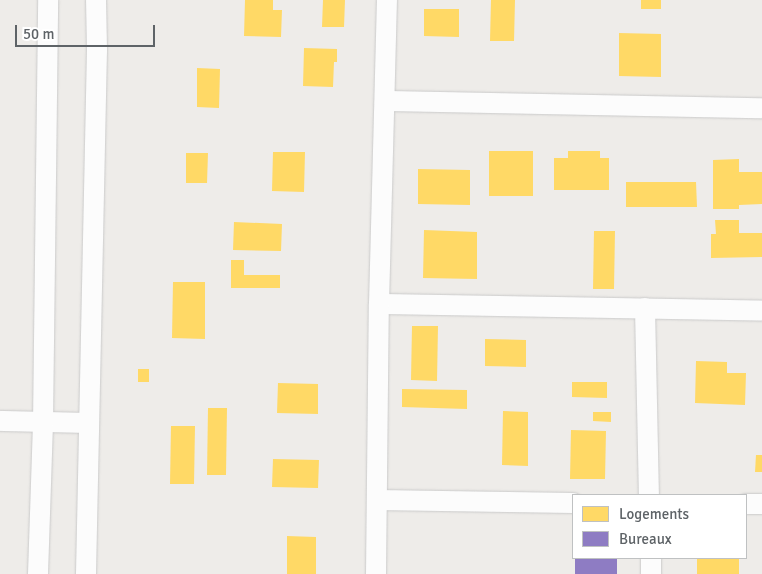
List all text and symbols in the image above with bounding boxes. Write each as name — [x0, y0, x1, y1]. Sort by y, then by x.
scale bar — [18, 15, 158, 47]
text: 50 m — [23, 25, 54, 43]
legend — [572, 494, 747, 559]
text: Logements — [619, 505, 689, 523]
text: Bureaux — [619, 530, 672, 548]

